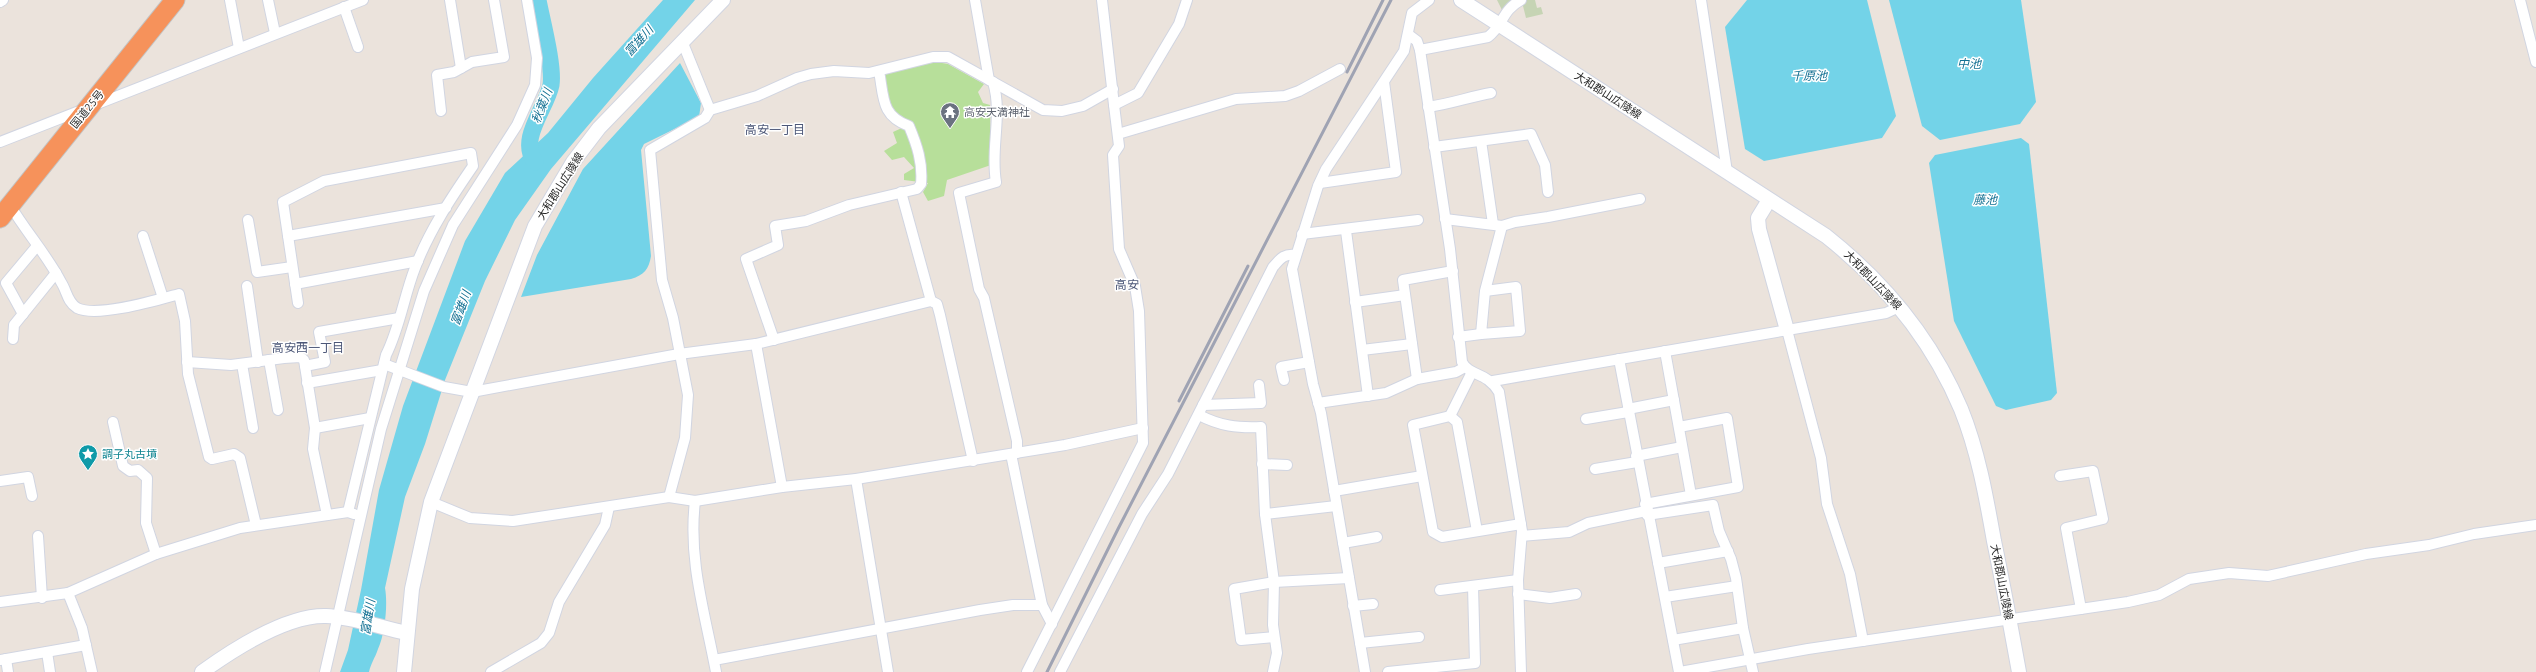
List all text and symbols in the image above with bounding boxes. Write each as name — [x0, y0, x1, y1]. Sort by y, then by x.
water label: 富雄川 — [622, 21, 657, 58]
water label: 中池 — [1957, 57, 1982, 70]
street label: 大和郡山広陵線 — [1572, 69, 1644, 121]
water label: 千原池 — [1791, 69, 1828, 82]
water label: 秋葉川 — [529, 85, 555, 125]
street label: 国道25号 — [68, 88, 106, 130]
temple icon: 高安天満神社 — [939, 101, 961, 129]
place label: 高安天満神社 — [964, 106, 1030, 118]
district label: 高安一丁目 — [745, 123, 805, 136]
street label: 大和郡山広陵線 — [535, 150, 585, 222]
water label: 藤池 — [1973, 193, 1998, 206]
street label: 大和郡山広陵線 — [1842, 248, 1904, 312]
district label: 高安 — [1115, 278, 1139, 291]
water label: 富雄川 — [448, 287, 473, 327]
district label: 高安西一丁目 — [272, 341, 344, 354]
place icon: 調子丸古墳 — [77, 443, 99, 471]
place label: 調子丸古墳 — [102, 448, 157, 460]
street label: 大和郡山広陵線 — [1989, 543, 2015, 621]
water label: 富雄川 — [358, 596, 377, 636]

